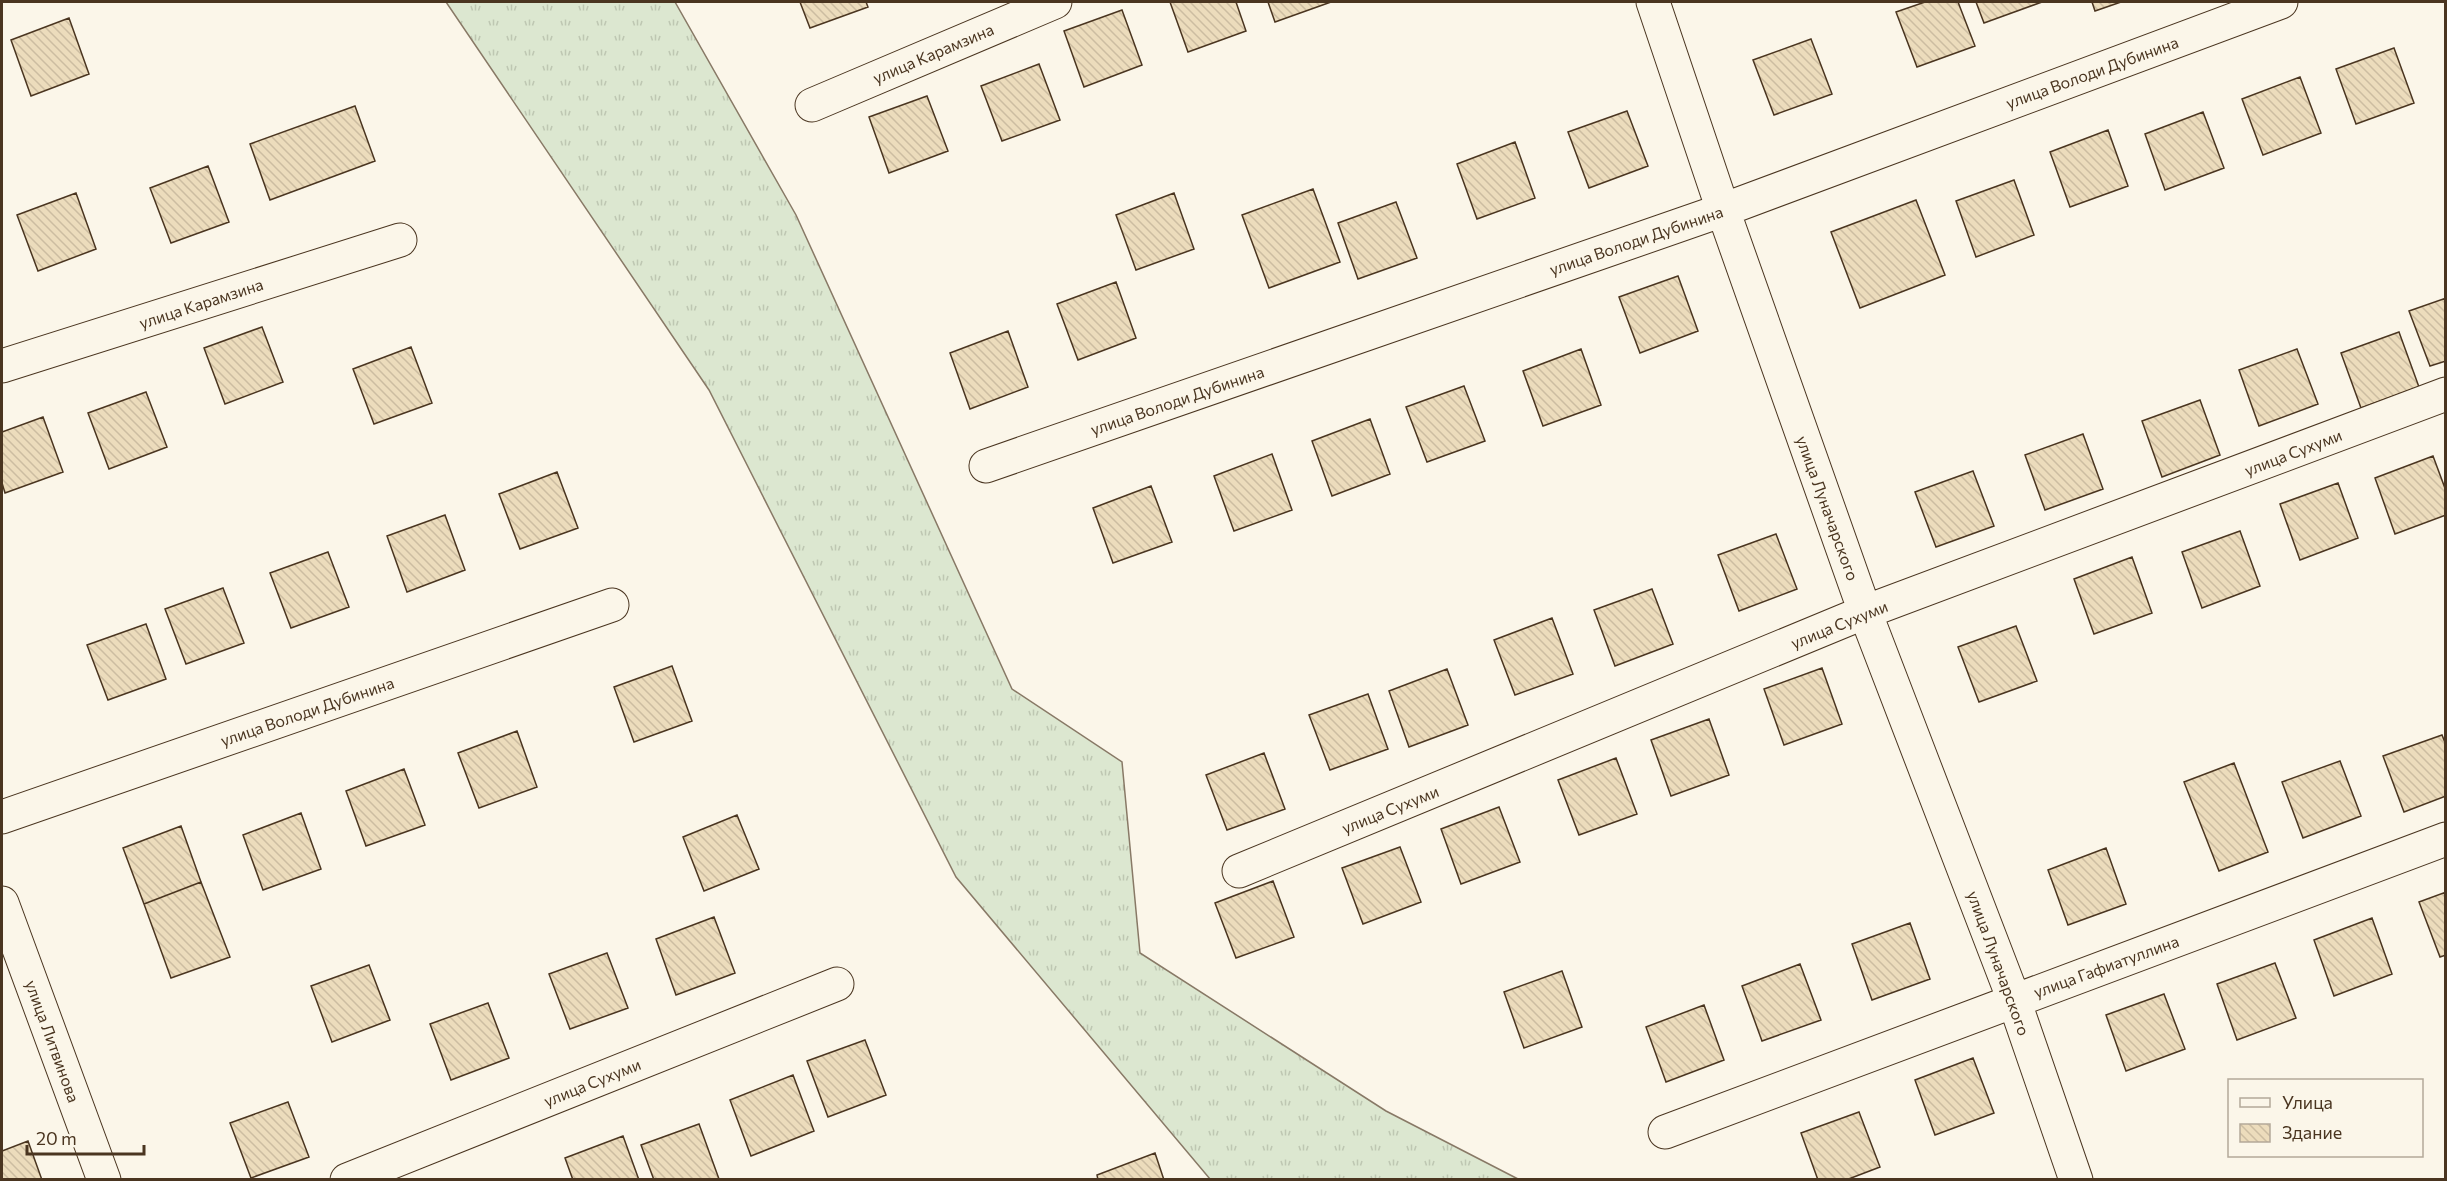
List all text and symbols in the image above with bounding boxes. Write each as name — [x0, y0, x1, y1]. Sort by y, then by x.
street label: улица Карамзина — [870, 19, 996, 87]
street label: улица Володи Дубинина — [2003, 32, 2181, 112]
street label: улица Володи Дубинина — [1547, 201, 1725, 279]
street label: улица Карамзина — [137, 274, 265, 332]
street label: улица Володи Дубинина — [1088, 361, 1266, 439]
street label: улица Сухуми — [2242, 425, 2344, 479]
street label: улица Луначарского — [1793, 433, 1863, 583]
street label: улица Сухуми — [1788, 596, 1890, 652]
street label: улица Володи Дубинина — [218, 672, 396, 750]
street label: улица Сухуми — [1339, 781, 1441, 837]
street label: улица Луначарского — [1964, 888, 2034, 1038]
street label: улица Гафиатуллина — [2031, 931, 2181, 1001]
street label: улица Литвинова — [22, 977, 84, 1105]
street label: улица Сухуми — [541, 1054, 643, 1110]
legend — [2228, 1079, 2423, 1157]
text: Улица — [2282, 1091, 2333, 1113]
scale bar — [27, 1118, 144, 1156]
text: Здание — [2282, 1121, 2342, 1143]
text: 20 m — [36, 1127, 77, 1149]

